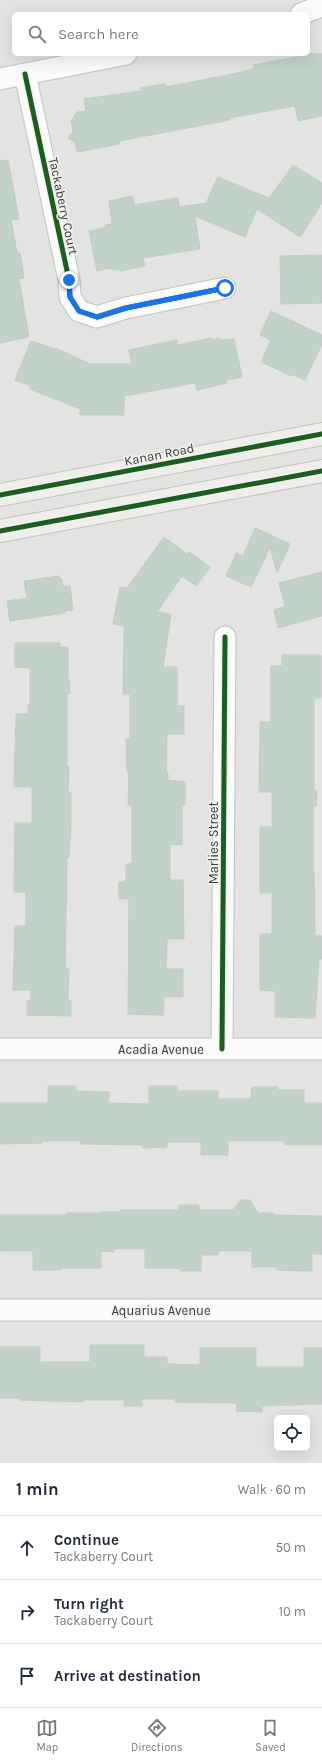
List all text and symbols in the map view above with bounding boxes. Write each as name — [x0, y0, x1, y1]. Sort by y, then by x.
search box — [12, 12, 310, 56]
icon: search — [26, 23, 48, 45]
text: Search here — [58, 25, 139, 43]
street label: Tackaberry Court — [46, 156, 81, 256]
route end — [60, 271, 78, 289]
route start — [216, 279, 234, 297]
street label: Kanan Road — [123, 440, 195, 469]
street label: Marlies Street — [206, 802, 221, 884]
street label: Acadia Avenue — [118, 1042, 204, 1057]
street label: Aquarius Avenue — [111, 1303, 211, 1319]
map controls — [274, 1415, 310, 1451]
button: locate — [274, 1415, 310, 1451]
text: 1 min — [16, 1479, 59, 1499]
text: Walk · 60 m — [238, 1482, 306, 1497]
text: Continue — [54, 1531, 119, 1549]
icon: ahead — [16, 1537, 38, 1559]
text: 50 m — [276, 1540, 306, 1555]
text: Tackaberry Court — [54, 1549, 153, 1564]
text: Turn right — [54, 1595, 124, 1613]
icon: right — [16, 1601, 38, 1623]
text: 10 m — [279, 1604, 306, 1619]
text: Tackaberry Court — [54, 1613, 153, 1628]
icon: arrive — [16, 1665, 38, 1687]
text: Arrive at destination — [54, 1667, 201, 1685]
tab: Map — [36, 1717, 58, 1754]
tab: Directions — [131, 1717, 183, 1754]
tab: Saved — [255, 1717, 286, 1754]

